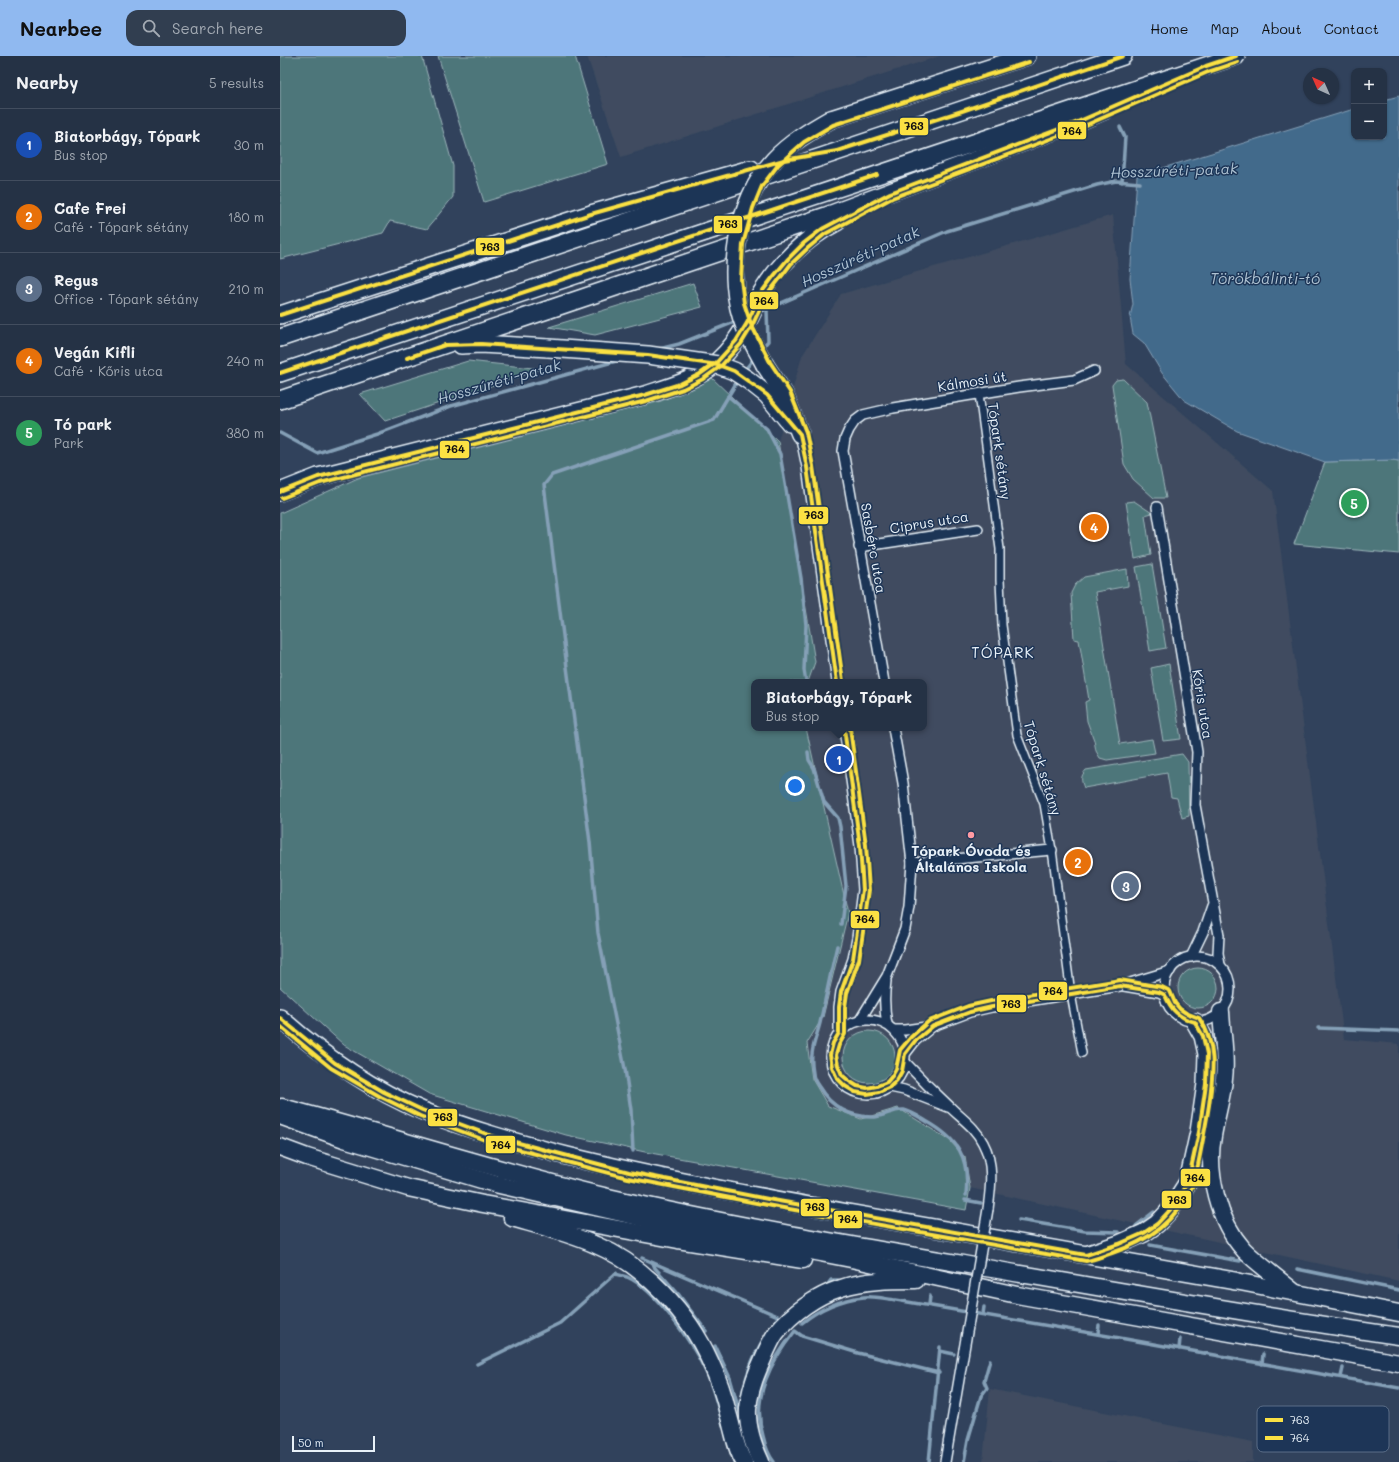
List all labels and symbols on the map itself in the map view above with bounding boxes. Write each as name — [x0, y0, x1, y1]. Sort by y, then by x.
north arrow — [1303, 68, 1339, 104]
line badge: 763 — [899, 117, 929, 136]
text: 763 — [904, 118, 924, 133]
line badge: 764 — [1057, 121, 1087, 140]
text: 764 — [1062, 123, 1082, 138]
water label: Hosszúréti-patak — [1110, 158, 1239, 182]
line badge: 763 — [713, 215, 743, 234]
text: 763 — [718, 216, 738, 231]
water label: Hosszúréti-patak — [798, 221, 923, 291]
line badge: 763 — [475, 237, 505, 256]
text: 763 — [480, 239, 500, 254]
water label: Törökbálinti-tó — [1210, 268, 1320, 288]
line badge: 764 — [749, 291, 779, 310]
text: 764 — [754, 293, 774, 308]
water label: Hosszúréti-patak — [435, 354, 564, 408]
street label: Kálmosi út — [936, 366, 1008, 396]
street label: Tópark sétány — [984, 401, 1016, 501]
line badge: 764 — [439, 440, 470, 459]
text: 764 — [445, 441, 465, 456]
pin: 5 — [1341, 488, 1367, 518]
street label: Sasbérc utca — [857, 501, 891, 595]
line badge: 763 — [798, 506, 829, 525]
street label: Ciprus utca — [888, 506, 970, 538]
text: 763 — [804, 507, 824, 522]
pin: 4 — [1081, 512, 1107, 542]
district label: TÓPARK — [971, 642, 1035, 662]
street label: Kőris utca — [1188, 668, 1218, 740]
street label: Tópark sétány — [1020, 718, 1066, 818]
pin: 1 — [826, 744, 852, 774]
your location — [785, 776, 805, 796]
marker: Tópark Óvoda és Általános Iskola — [966, 830, 976, 840]
place label: Tópark Óvoda és Általános Iskola — [911, 841, 1031, 876]
pin: 2 — [1065, 847, 1091, 877]
pin: 3 — [1113, 871, 1139, 901]
line badge: 764 — [850, 910, 880, 929]
text: 764 — [855, 911, 875, 926]
line badge: 764 — [1038, 981, 1068, 1001]
text: 764 — [1043, 983, 1063, 998]
line badge: 763 — [996, 994, 1027, 1013]
text: 763 — [1001, 996, 1021, 1011]
line badge: 763 — [427, 1108, 458, 1127]
text: 763 — [433, 1109, 453, 1124]
line badge: 764 — [485, 1135, 516, 1154]
text: 764 — [491, 1137, 511, 1152]
line badge: 764 — [1180, 1168, 1211, 1187]
text: 764 — [1185, 1170, 1205, 1185]
line badge: 763 — [1161, 1190, 1192, 1209]
text: 763 — [1167, 1192, 1187, 1207]
line badge: 763 — [800, 1198, 830, 1217]
text: 763 — [805, 1199, 825, 1214]
line badge: 764 — [833, 1210, 863, 1229]
text: 764 — [838, 1211, 858, 1226]
legend — [1257, 1406, 1389, 1452]
text: 763 — [1290, 1412, 1310, 1427]
text: 764 — [1290, 1430, 1310, 1445]
scale bar — [292, 1434, 375, 1453]

